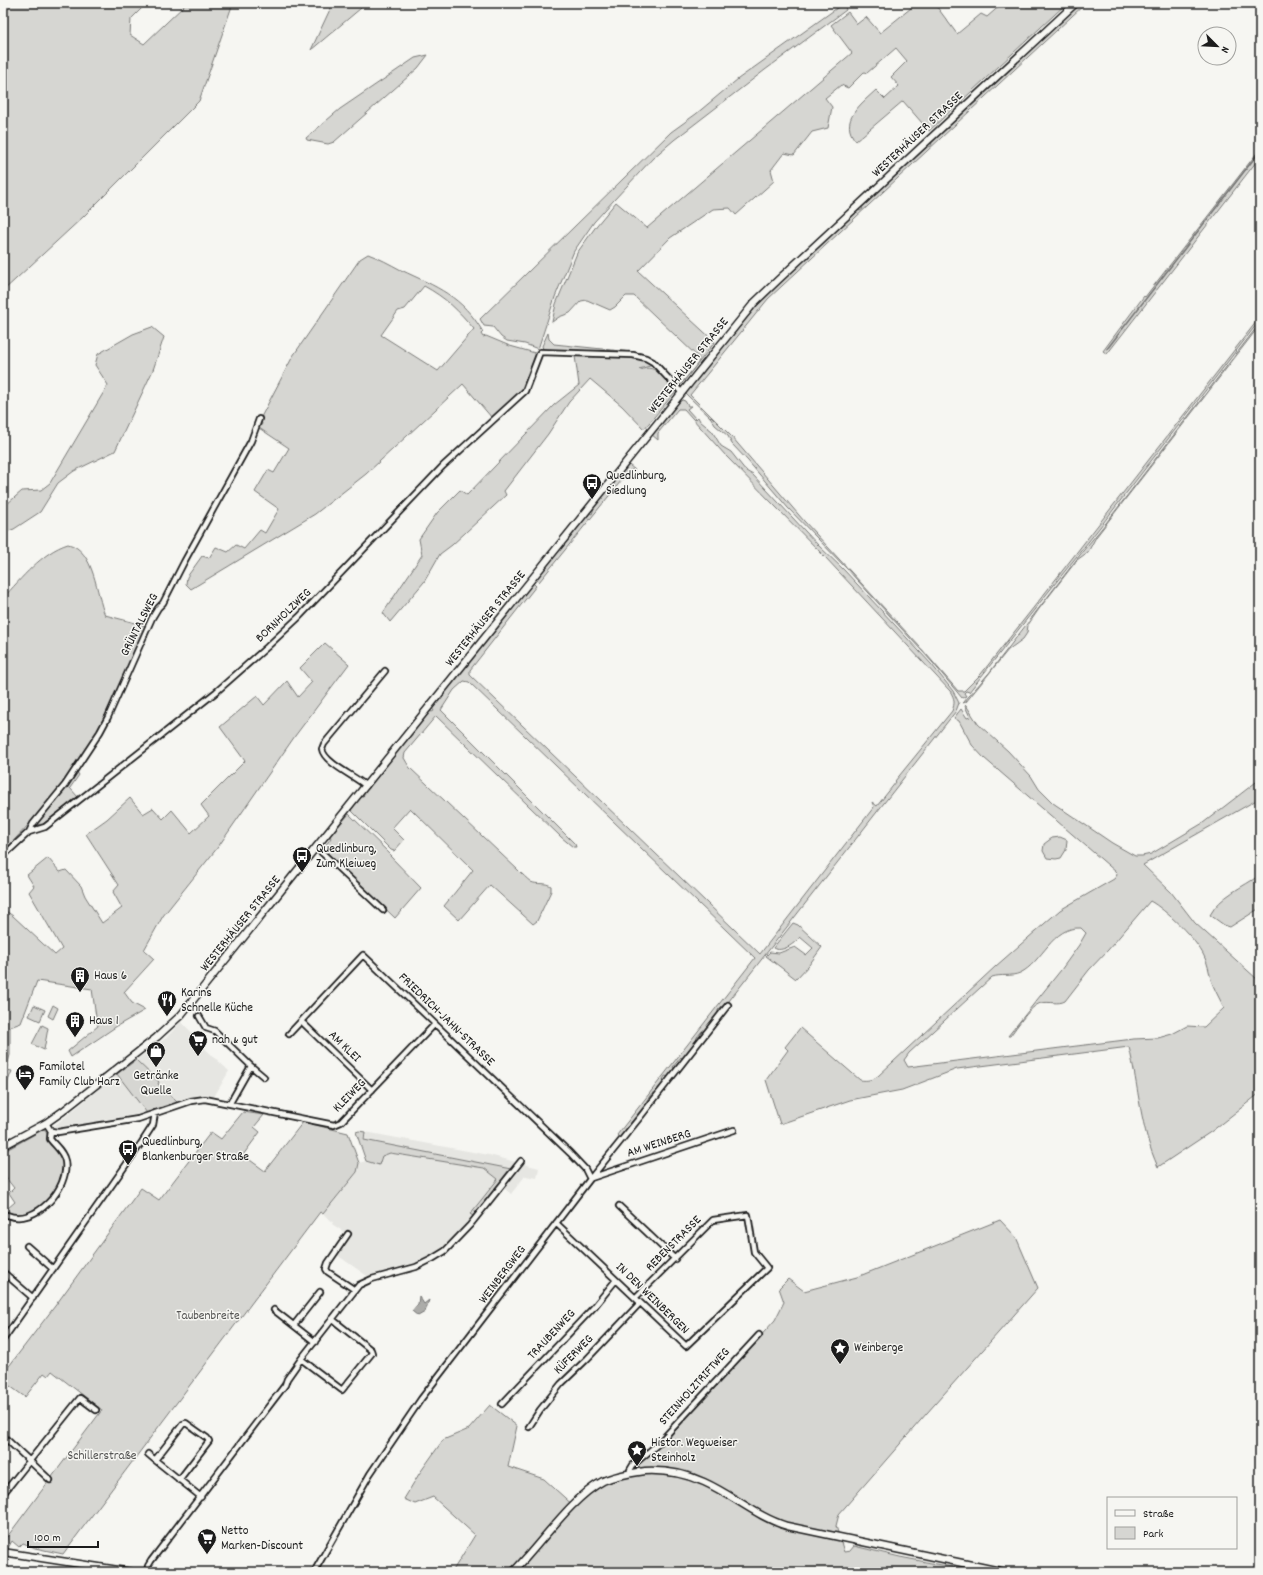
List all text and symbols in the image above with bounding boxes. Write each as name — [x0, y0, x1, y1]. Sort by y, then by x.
north arrow — [1197, 26, 1237, 66]
text: N — [1216, 44, 1233, 56]
street label: WESTERHÄUSER STRASSE — [868, 87, 968, 182]
street label: WESTERHÄUSER STRASSE — [644, 314, 734, 418]
place label: Quedlinburg, Siedlung — [606, 467, 667, 501]
bus stop icon: Quedlinburg, Siedlung — [581, 472, 603, 500]
street label: WESTERHÄUSER STRASSE — [441, 567, 531, 671]
street label: BORNHOLZWEG — [252, 584, 316, 648]
street label: GRÜNTALSWEG — [116, 590, 164, 660]
place label: Quedlinburg, Zum Kleiweg — [316, 840, 377, 874]
bus stop icon: Quedlinburg, Zum Kleiweg — [291, 845, 313, 873]
street label: WESTERHÄUSER STRASSE — [196, 872, 286, 976]
building icon: Haus 6 — [69, 965, 91, 993]
place label: Haus 6 — [94, 967, 127, 986]
street label: FRIEDRICH-JAHN-STRASSE — [393, 969, 499, 1071]
place label: Karins Schnelle Küche — [181, 984, 253, 1018]
restaurant icon: Karins Schnelle Küche — [156, 989, 178, 1017]
building icon: Haus 1 — [64, 1010, 86, 1038]
place label: Haus 1 — [89, 1012, 119, 1031]
street label: AM KLEI — [323, 1027, 365, 1067]
supermarket icon: nah & gut — [187, 1029, 209, 1057]
place label: nah & gut — [212, 1031, 258, 1050]
shop icon: Getränke Quelle — [145, 1040, 167, 1068]
place label: Familotel Family Club Harz — [39, 1058, 120, 1092]
hotel icon: Familotel Family Club Harz — [14, 1063, 36, 1091]
place label: Getränke Quelle — [133, 1067, 179, 1101]
street label: KLEIWEG — [329, 1075, 371, 1117]
street label: AM WEINBERG — [624, 1125, 694, 1163]
place label: Quedlinburg, Blankenburger Straße — [142, 1133, 249, 1167]
bus stop icon: Quedlinburg, Blankenburger Straße — [117, 1138, 139, 1166]
street label: REBENSTRASSE — [642, 1212, 706, 1276]
street label: WEINBERGWEG — [475, 1242, 531, 1308]
street label: IN DEN WEINBERGEN — [611, 1259, 693, 1339]
street label: TRAUBENWEG — [523, 1305, 581, 1365]
park label: Taubenbreite — [176, 1307, 240, 1326]
street label: KÜFERWEG — [550, 1331, 598, 1379]
place icon: Weinberge — [829, 1337, 851, 1365]
place label: Weinberge — [854, 1339, 903, 1358]
street label: STEINHOLZTRIFTWEG — [655, 1344, 735, 1430]
place label: Histor. Wegweiser Steinholz — [651, 1434, 738, 1468]
place icon: Histor. Wegweiser Steinholz — [626, 1439, 648, 1467]
park label: Schillerstraße — [67, 1447, 137, 1466]
legend — [1107, 1497, 1237, 1549]
text: Straße — [1143, 1506, 1174, 1523]
place label: Netto Marken-Discount — [221, 1522, 303, 1556]
scale bar — [28, 1523, 98, 1549]
text: Park — [1143, 1526, 1164, 1543]
supermarket icon: Netto Marken-Discount — [196, 1527, 218, 1555]
text: 100 m — [34, 1530, 61, 1547]

